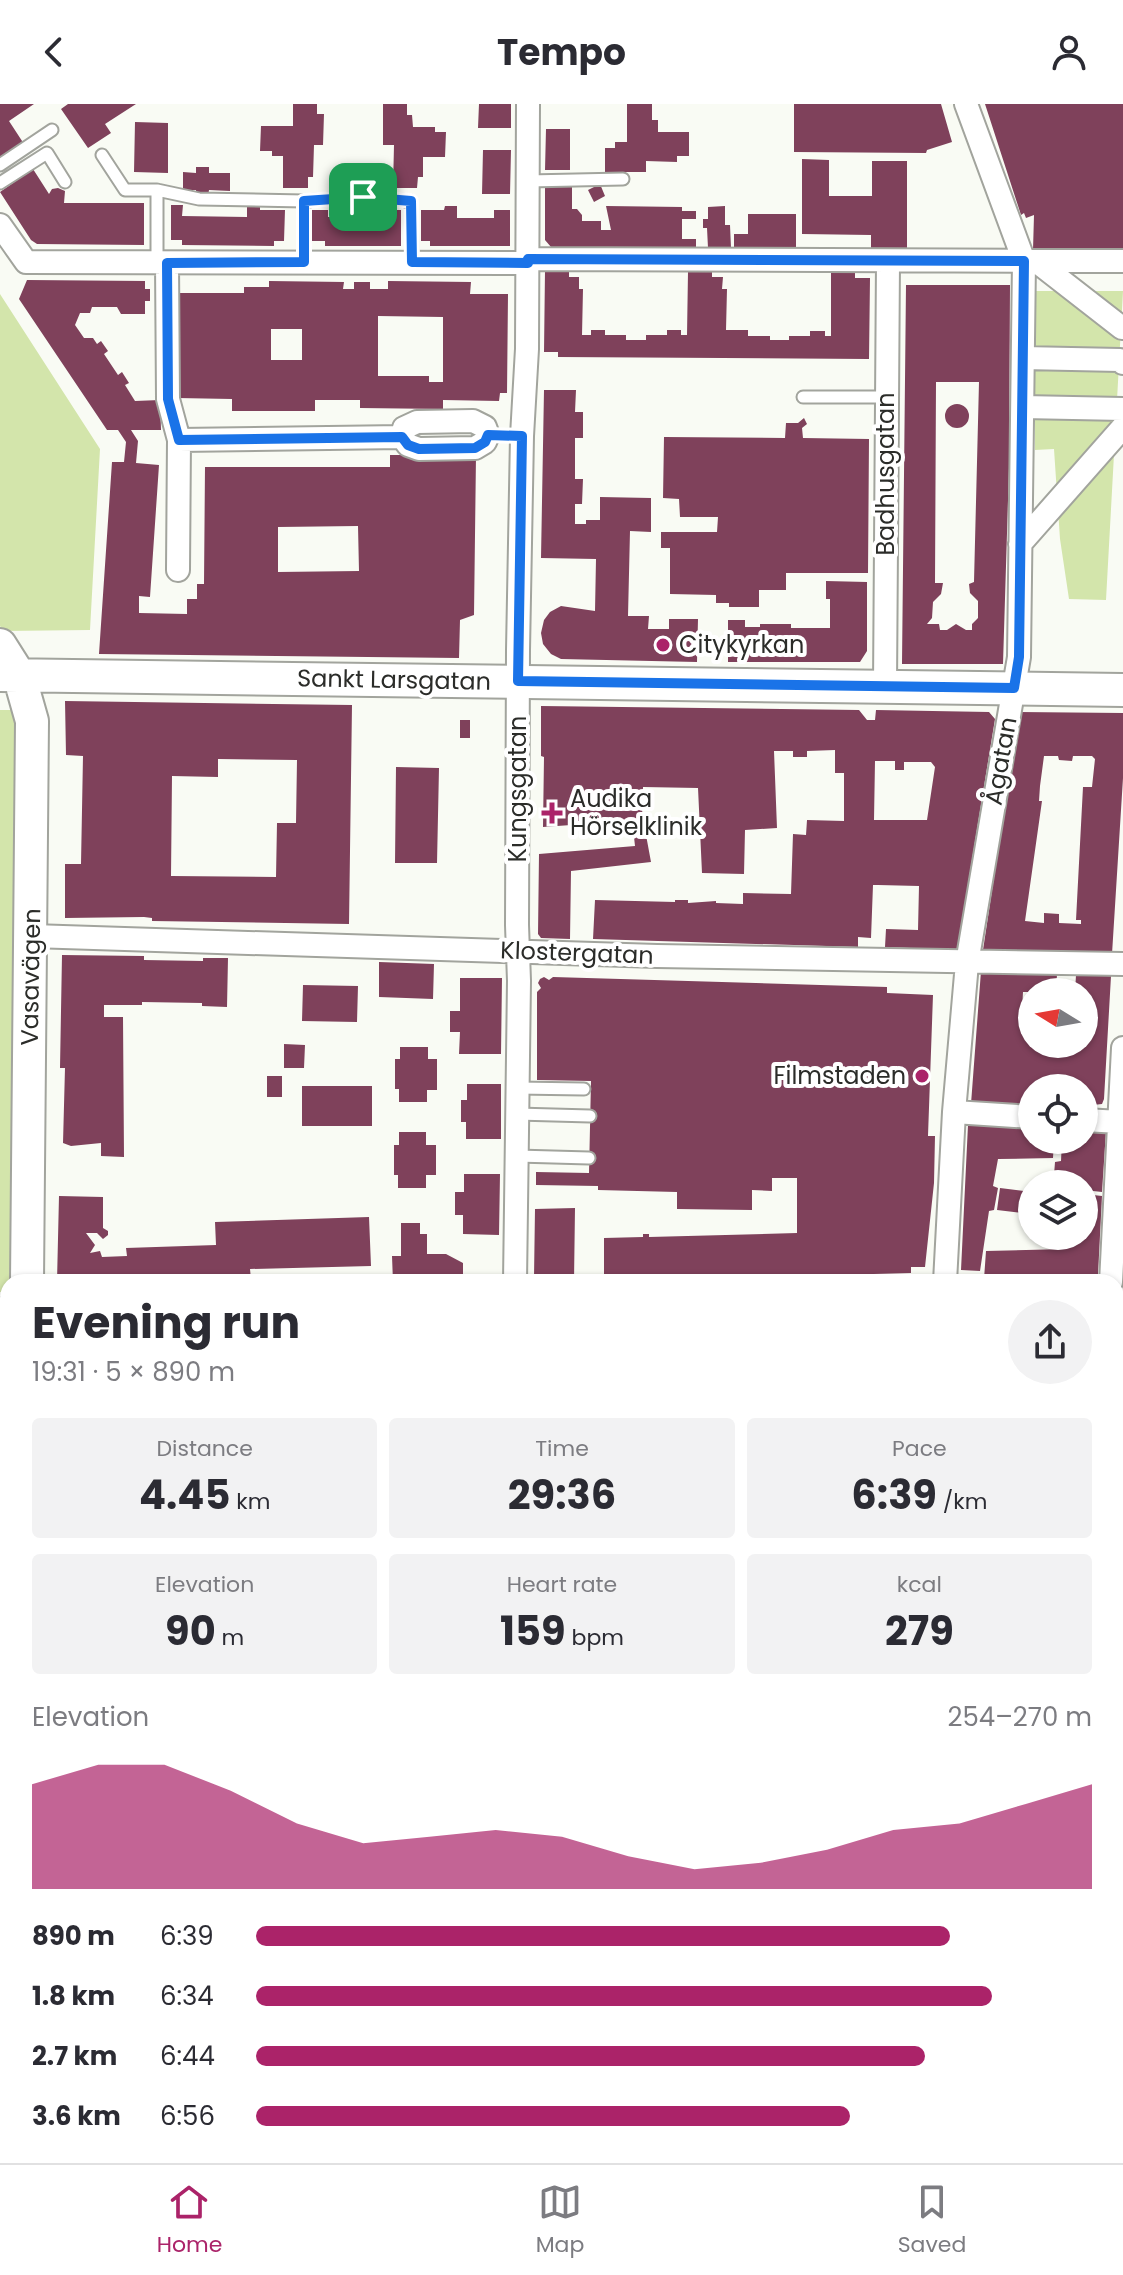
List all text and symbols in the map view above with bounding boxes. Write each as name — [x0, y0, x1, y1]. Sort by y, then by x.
text: Tempo — [497, 27, 626, 78]
icon: back — [32, 30, 76, 74]
icon: person — [1047, 30, 1091, 74]
pin — [329, 163, 397, 231]
icon: arrive — [341, 175, 385, 219]
street label: Badhusgatan — [869, 392, 902, 556]
place label: Citykyrkan — [679, 628, 804, 661]
marker: Citykyrkan — [654, 636, 672, 654]
street label: Sankt Larsgatan — [297, 661, 491, 698]
street label: Ågatan — [977, 714, 1024, 808]
street label: Kungsgatan — [501, 716, 534, 862]
place label: Audika Hörselklinik — [570, 782, 703, 843]
marker: Audika Hörselklinik — [541, 802, 563, 824]
street label: Vasavägen — [13, 908, 48, 1046]
street label: Klostergatan — [500, 933, 654, 972]
north arrow — [1018, 978, 1098, 1058]
map controls — [1018, 978, 1098, 1250]
place label: Filmstaden — [773, 1059, 906, 1092]
marker: Filmstaden — [913, 1067, 931, 1085]
button: locate — [1018, 1074, 1098, 1154]
button: layers — [1018, 1170, 1098, 1250]
text: Evening run — [32, 1292, 300, 1353]
button: share — [1008, 1300, 1092, 1384]
text: 19:31 · 5 × 890 m — [32, 1354, 235, 1390]
text: Distance — [156, 1433, 253, 1464]
text: Time — [535, 1433, 589, 1464]
text: Pace — [892, 1433, 947, 1464]
text: 4.45 — [139, 1467, 230, 1523]
text: 29:36 — [508, 1467, 616, 1523]
text: 6:39 — [851, 1467, 937, 1523]
text: km — [230, 1486, 270, 1517]
text: /km — [937, 1486, 987, 1517]
text: Elevation — [155, 1569, 254, 1600]
text: Heart rate — [507, 1569, 617, 1600]
text: kcal — [897, 1569, 942, 1600]
text: 90 — [165, 1603, 216, 1659]
text: 159 — [500, 1603, 566, 1659]
text: 279 — [885, 1603, 954, 1659]
text: m — [216, 1622, 244, 1653]
text: bpm — [566, 1622, 624, 1653]
text: Elevation — [32, 1699, 149, 1735]
text: 254–270 m — [948, 1699, 1092, 1735]
text: 890 m — [32, 1918, 115, 1954]
text: 6:39 — [160, 1918, 214, 1954]
text: 1.8 km — [32, 1978, 115, 2014]
text: 6:34 — [160, 1978, 214, 2014]
text: 2.7 km — [32, 2038, 117, 2074]
text: 6:44 — [160, 2038, 215, 2074]
text: 3.6 km — [32, 2098, 121, 2134]
text: 6:56 — [160, 2098, 215, 2134]
tab: Home — [157, 2180, 222, 2261]
tab: Map — [536, 2180, 584, 2261]
tab: Saved — [898, 2180, 966, 2261]

